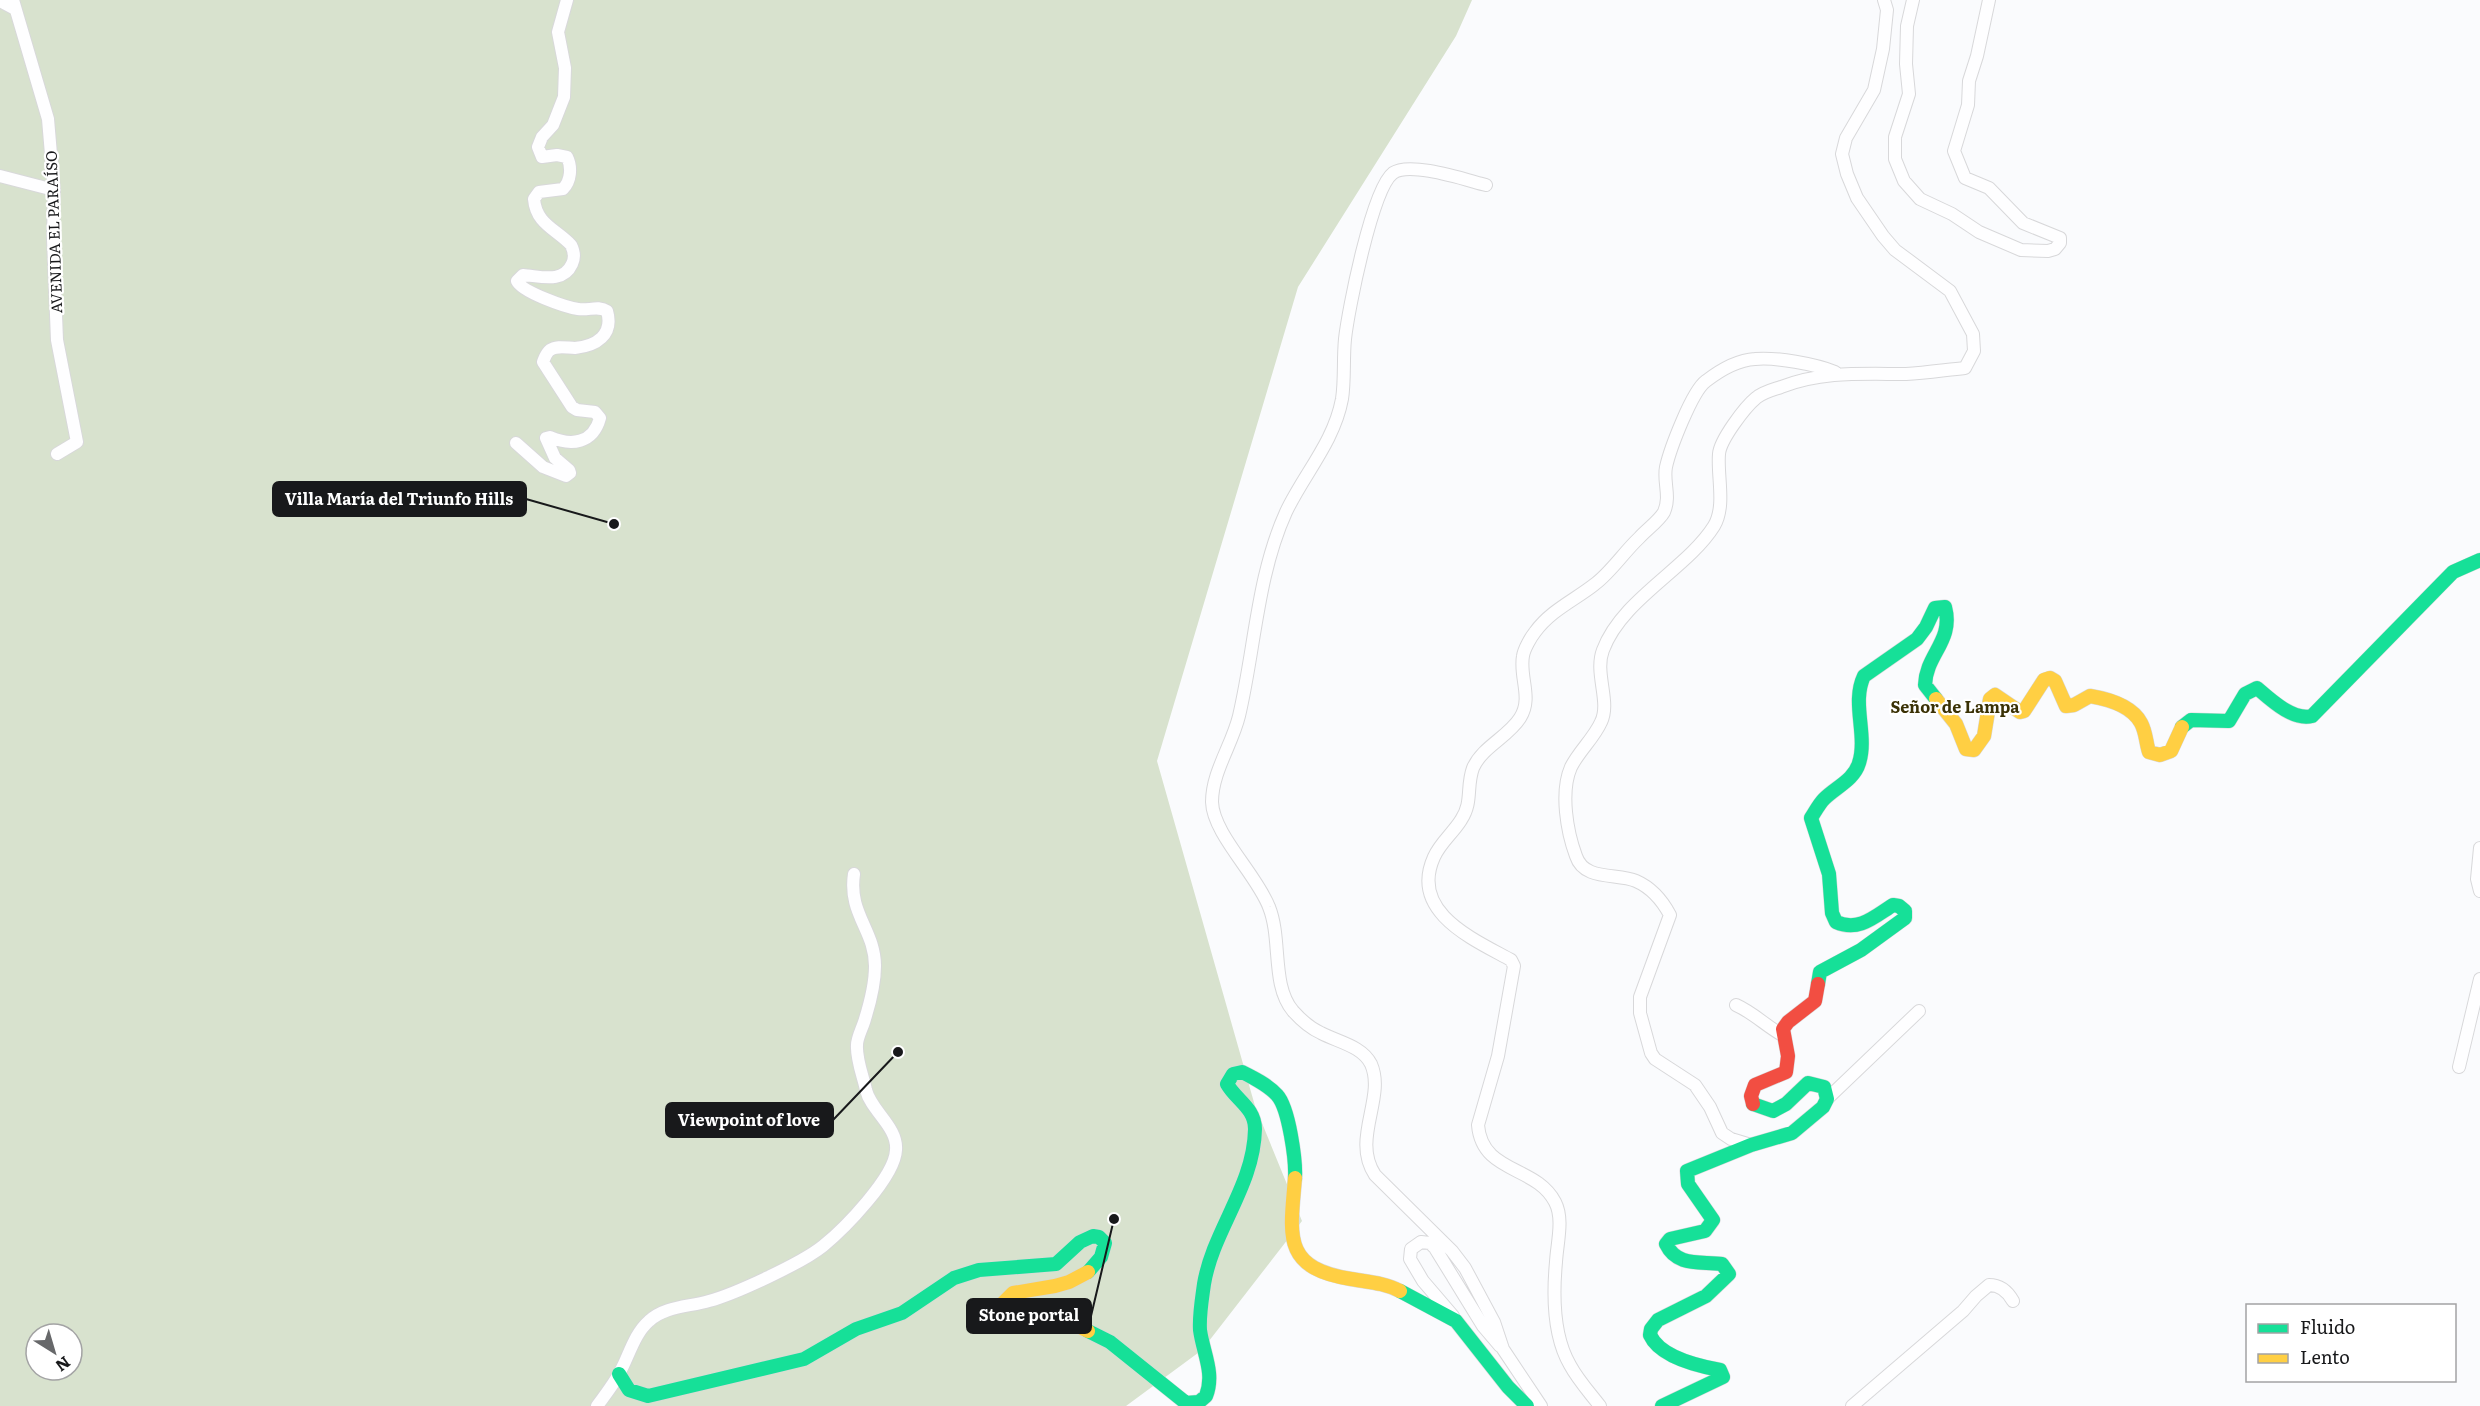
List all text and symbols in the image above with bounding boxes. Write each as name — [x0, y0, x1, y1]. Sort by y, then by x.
street label: AVENIDA EL PARAÍSO — [39, 150, 67, 314]
callout: Villa María del Triunfo Hills — [273, 482, 526, 516]
text: Villa María del Triunfo Hills — [285, 486, 513, 510]
district label: Señor de Lampa — [1890, 694, 2020, 718]
callout: Viewpoint of love — [666, 1103, 833, 1137]
text: Viewpoint of love — [678, 1107, 820, 1131]
callout: Stone portal — [967, 1299, 1091, 1333]
text: Stone portal — [979, 1302, 1080, 1326]
legend — [2246, 1304, 2456, 1382]
text: Fluido — [2300, 1313, 2355, 1340]
north arrow — [24, 1322, 84, 1382]
text: Lento — [2300, 1343, 2350, 1370]
text: N — [51, 1351, 76, 1378]

